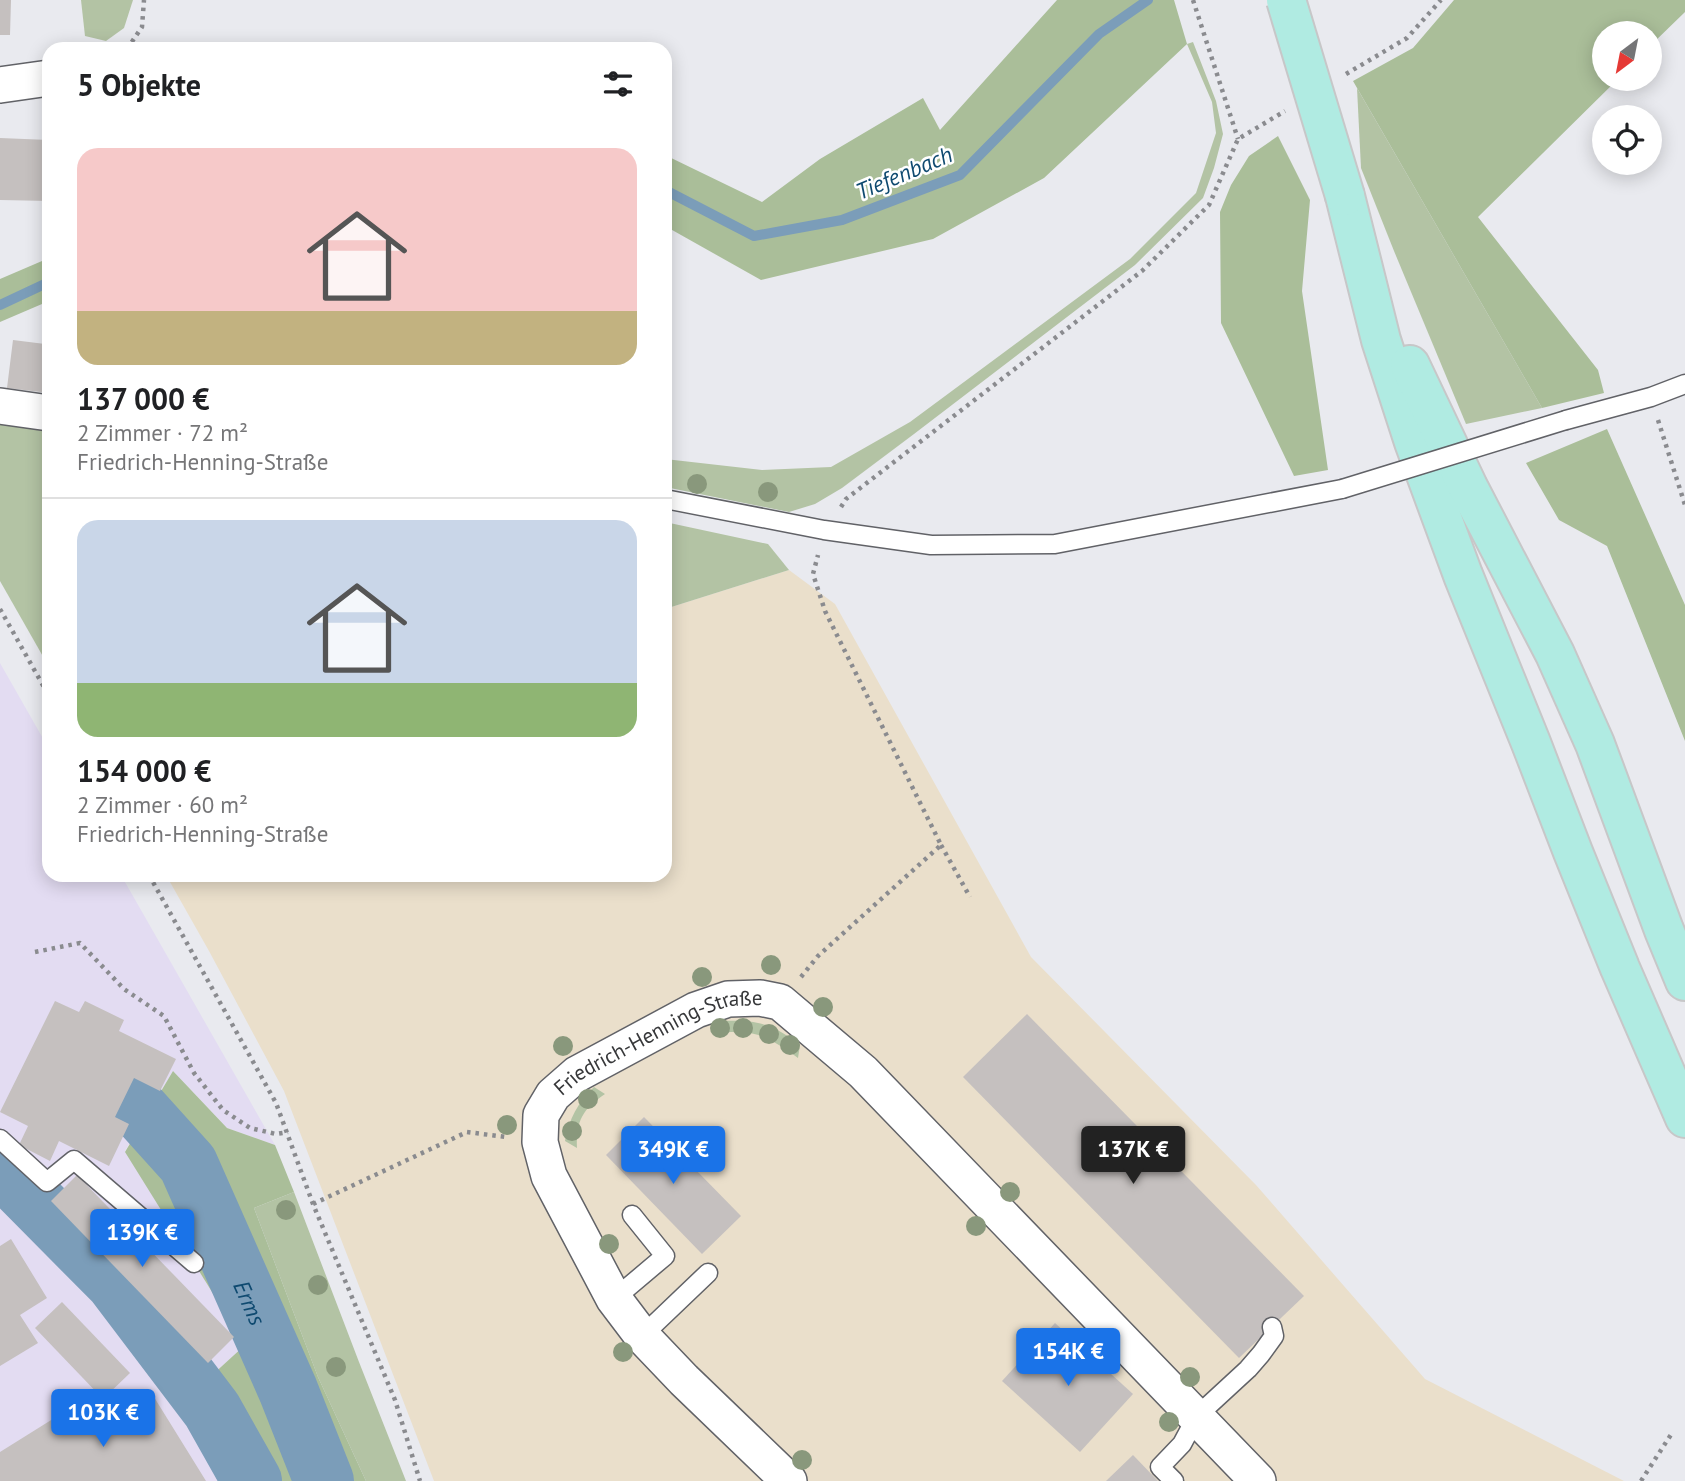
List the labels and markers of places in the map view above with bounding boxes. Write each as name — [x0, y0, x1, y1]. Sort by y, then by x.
pin: 349K € — [616, 1126, 730, 1186]
pin: 137K € — [1076, 1126, 1190, 1186]
pin: 139K € — [85, 1210, 199, 1269]
pin: 154K € — [1011, 1328, 1125, 1388]
pin: 103K € — [46, 1390, 160, 1449]

